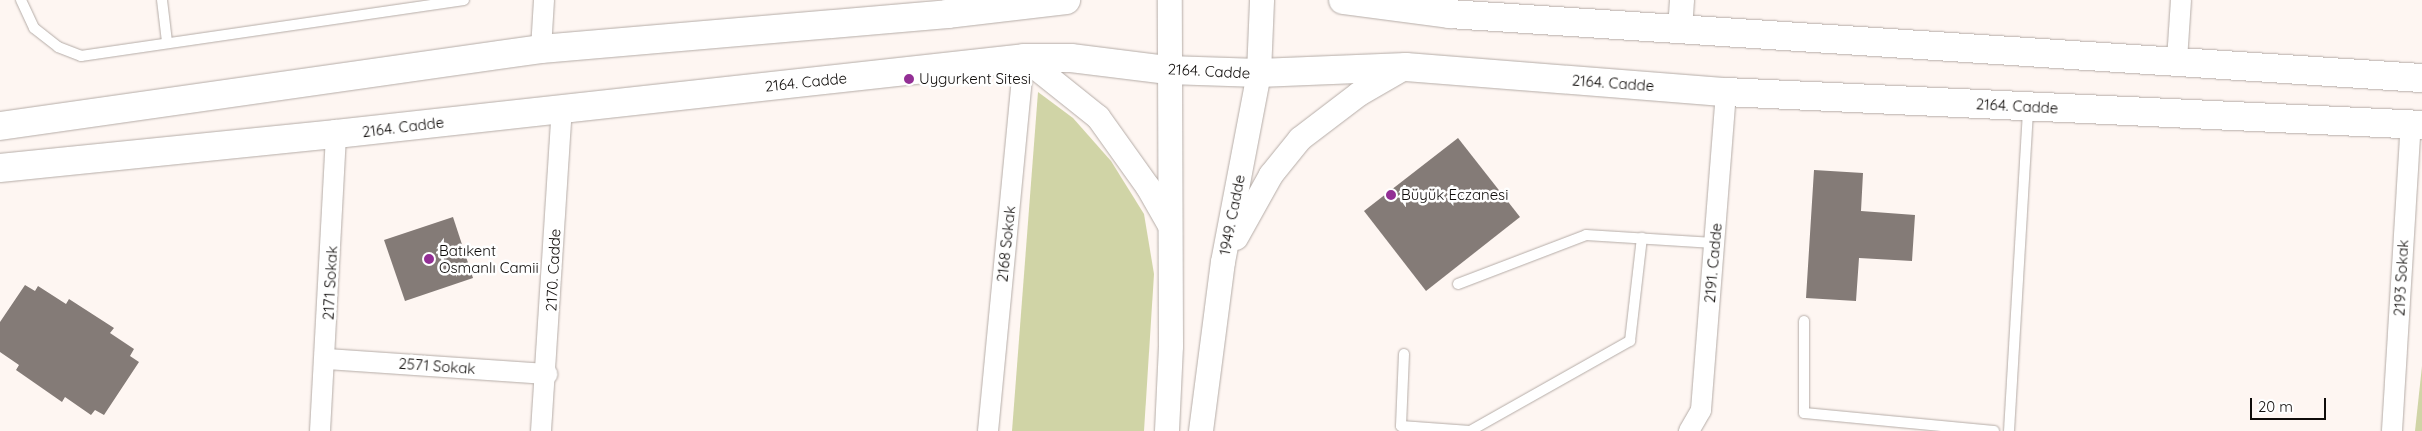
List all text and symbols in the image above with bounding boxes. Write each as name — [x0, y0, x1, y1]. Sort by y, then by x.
street label: 2164. Cadde — [1167, 60, 1251, 82]
street label: 2164. Cadde — [764, 69, 848, 95]
place label: Uygurkent Sitesi — [919, 70, 1031, 88]
street label: 2164. Cadde — [1571, 71, 1655, 95]
marker: Uygurkent Sitesi — [903, 73, 915, 85]
street label: 2164. Cadde — [1975, 95, 2059, 117]
street label: 2164. Cadde — [361, 113, 445, 141]
street label: 1949. Cadde — [1215, 173, 1249, 257]
place label: Büyük Eczanesi — [1401, 186, 1508, 204]
marker: Büyük Eczanesi — [1385, 189, 1397, 201]
street label: 2168 Sokak — [993, 205, 1019, 283]
street label: 2191. Cadde — [1701, 222, 1725, 304]
street label: 2170. Cadde — [542, 228, 564, 312]
street label: 2193 Sokak — [2390, 239, 2412, 317]
place label: Batıkent Osmanlı Camii — [439, 241, 539, 276]
street label: 2171 Sokak — [319, 245, 341, 321]
marker: Batıkent Osmanlı Camii — [423, 253, 435, 265]
street label: 2571 Sokak — [398, 354, 476, 378]
scale bar — [2252, 388, 2328, 420]
text: 20 m — [2258, 397, 2293, 416]

